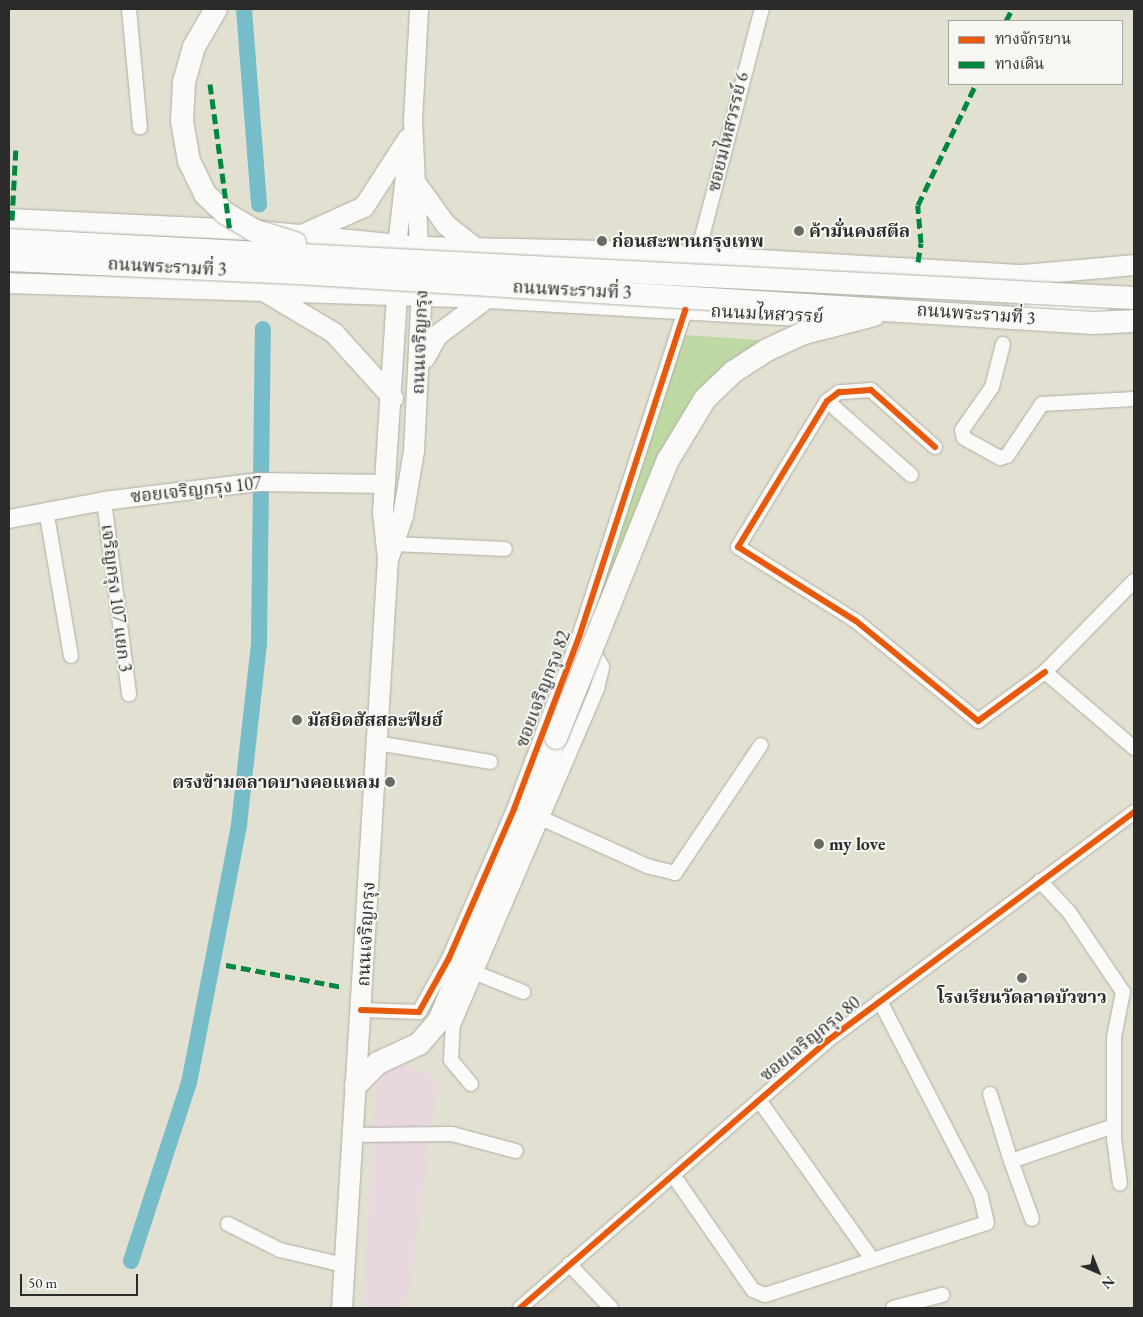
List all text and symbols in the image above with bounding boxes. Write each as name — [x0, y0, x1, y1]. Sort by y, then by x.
legend — [948, 20, 1123, 85]
text: ทางจักรยาน — [995, 29, 1071, 48]
text: ทางเดิน — [995, 54, 1044, 73]
street label: ซอยมไหสวรรย์ 6 — [703, 70, 753, 194]
place label: ค้ามั่นคงสตีล — [809, 220, 910, 242]
marker: ค้ามั่นคงสตีล — [793, 225, 805, 237]
place label: ก่อนสะพานกรุงเทพ — [612, 230, 764, 252]
marker: ก่อนสะพานกรุงเทพ — [596, 235, 608, 247]
street label: ถนนพระรามที่ 3 — [107, 253, 227, 281]
street label: ถนนพระรามที่ 3 — [512, 276, 632, 304]
street label: ถนนเจริญกรุง — [407, 289, 433, 395]
street label: ถนนพระรามที่ 3 — [916, 299, 1036, 329]
street label: ถนนมไหสวรรย์ — [710, 300, 824, 328]
street label: ซอยเจริญกรุง 107 — [129, 472, 263, 508]
street label: เจริญกรุง 107 แยก 3 — [96, 523, 136, 673]
street label: ซอยเจริญกรุง 82 — [511, 628, 575, 750]
place label: มัสยิดฮัสสละฟียฮ์ — [307, 709, 443, 731]
marker: มัสยิดฮัสสละฟียฮ์ — [291, 714, 303, 726]
place label: ตรงข้ามตลาดบางคอแหลม — [172, 771, 380, 793]
marker: ตรงข้ามตลาดบางคอแหลม — [384, 776, 396, 788]
place label: my love — [829, 833, 885, 855]
marker: my love — [813, 838, 825, 850]
street label: ถนนเจริญกรุง — [352, 881, 380, 987]
marker: โรงเรียนวัดลาดบัวขาว — [1016, 972, 1028, 984]
place label: โรงเรียนวัดลาดบัวขาว — [937, 986, 1107, 1008]
street label: ซอยเจริญกรุง 80 — [755, 992, 865, 1086]
north arrow — [1073, 1247, 1123, 1297]
scale bar — [22, 1264, 140, 1296]
text: N — [1098, 1272, 1119, 1293]
text: 50 m — [28, 1273, 57, 1292]

